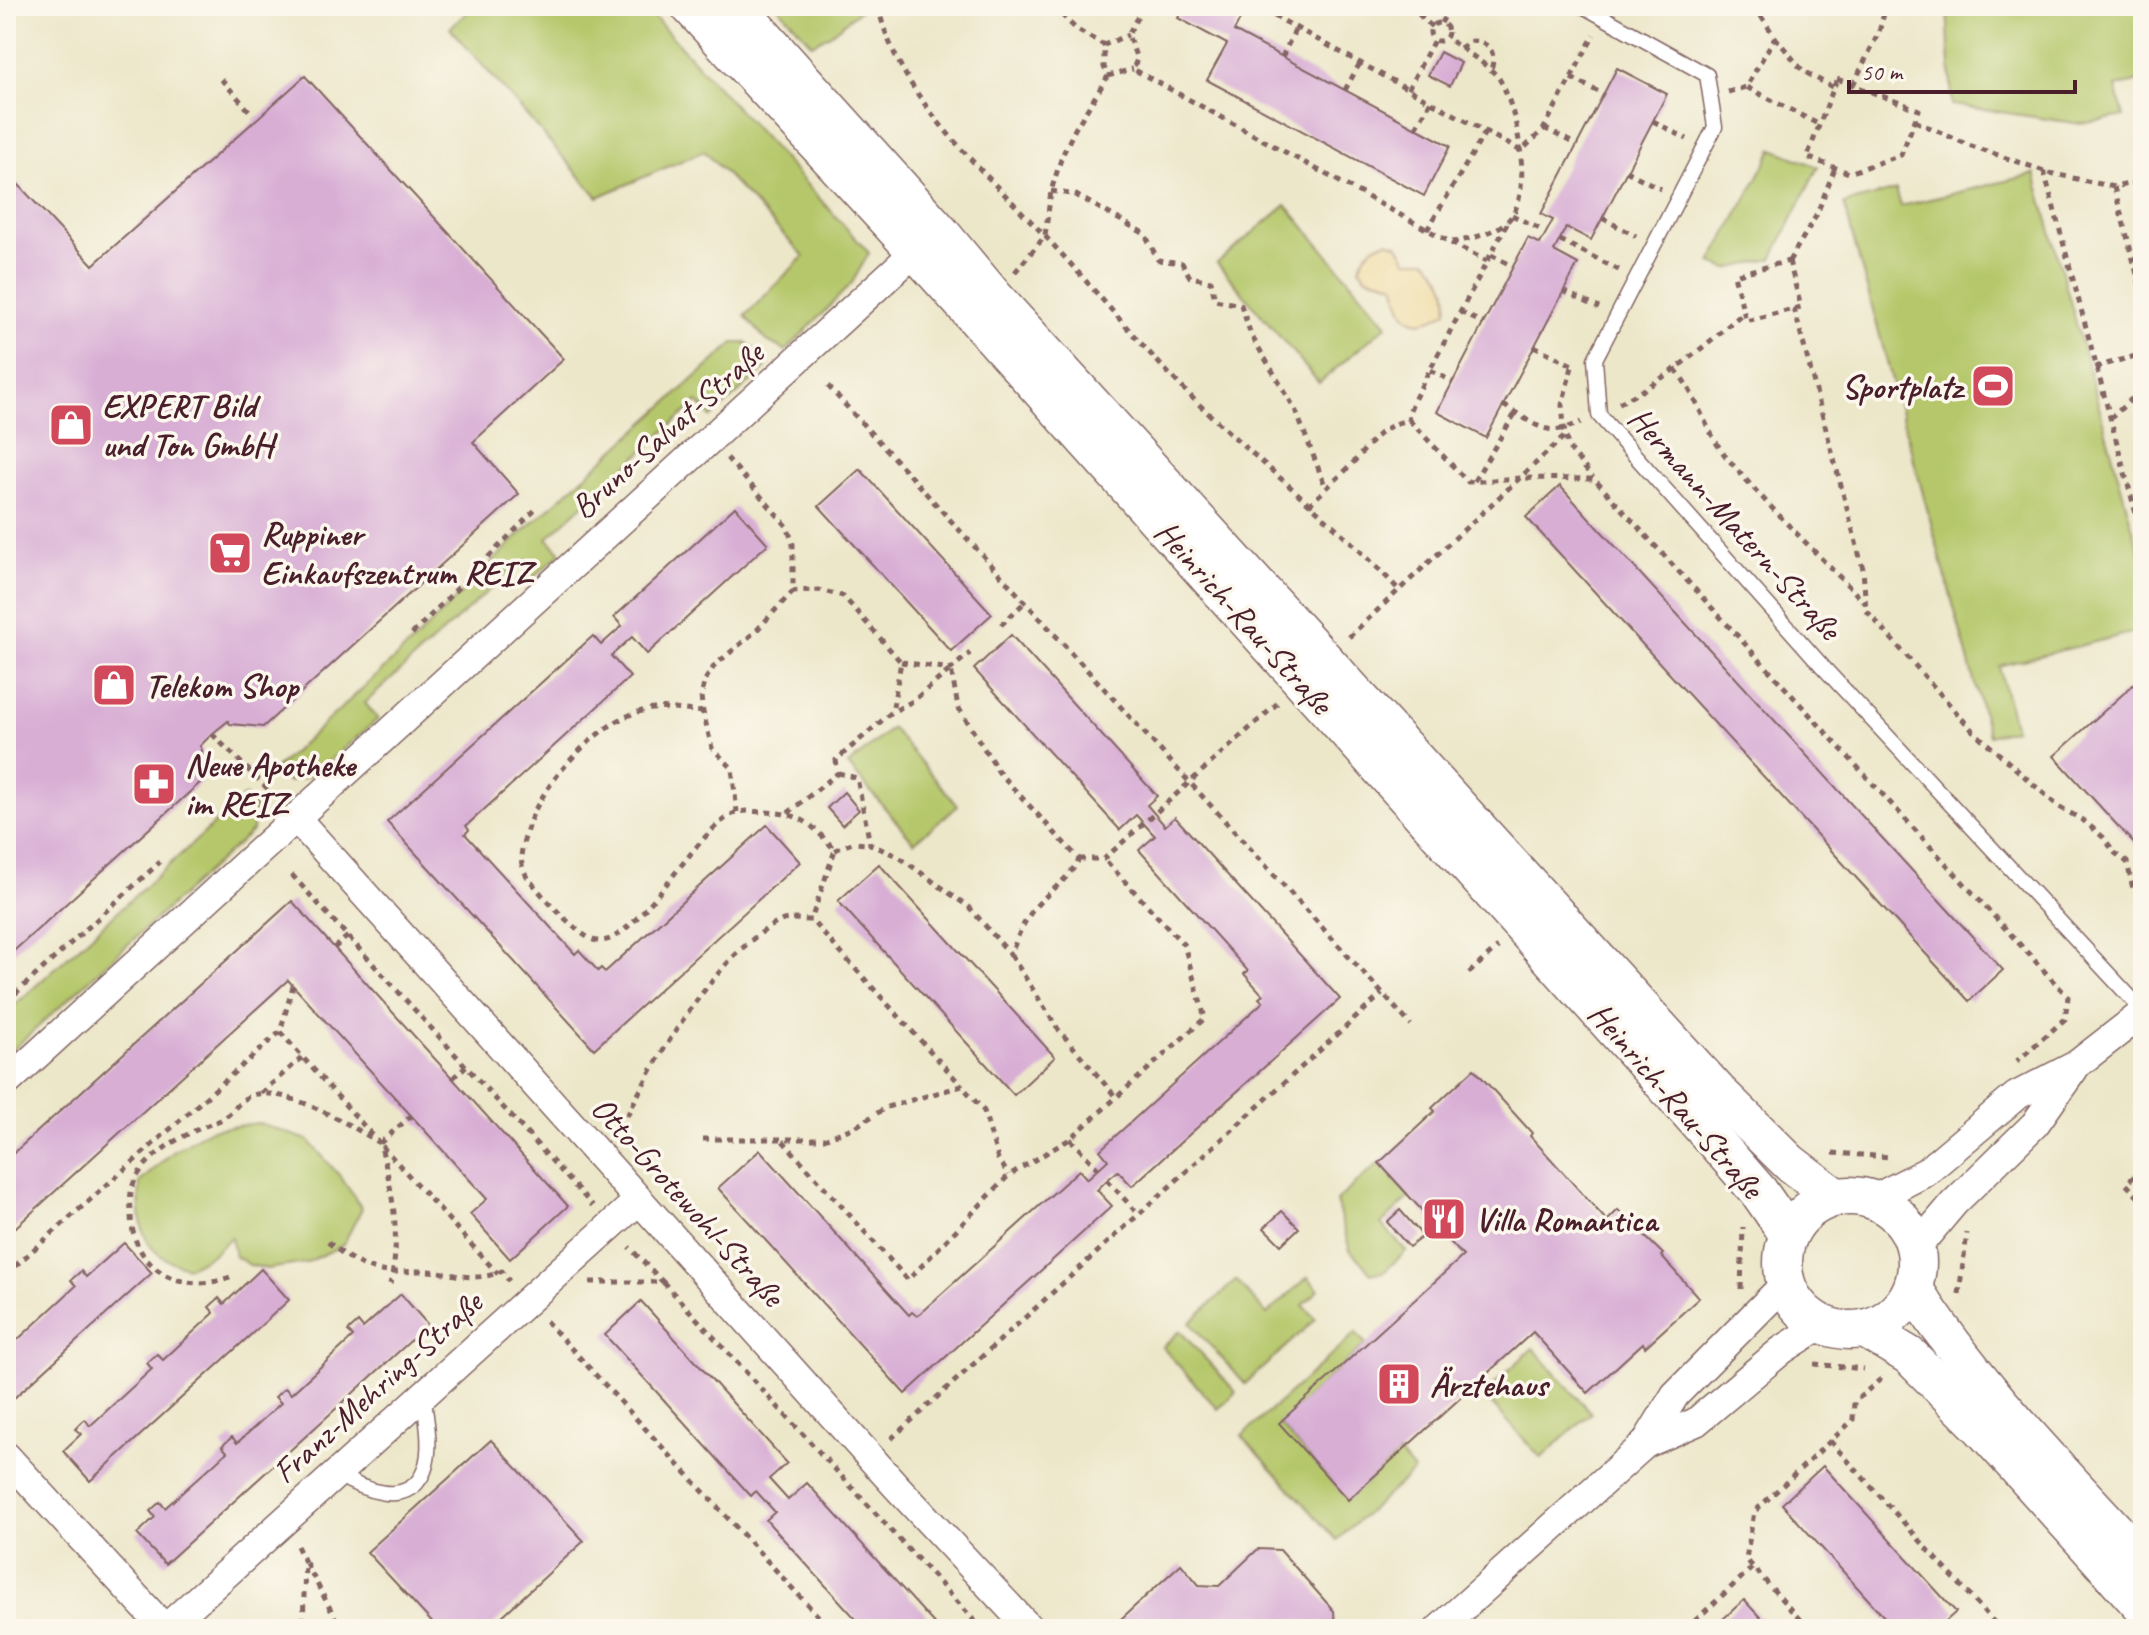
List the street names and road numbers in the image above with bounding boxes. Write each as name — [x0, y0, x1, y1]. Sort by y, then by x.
street label: Bruno-Salvat-Straße — [562, 330, 775, 528]
street label: Hermann-Matern-Straße — [1619, 398, 1853, 651]
street label: Heinrich-Rau-Straße — [1146, 511, 1344, 725]
street label: Heinrich-Rau-Straße — [1579, 993, 1775, 1209]
street label: Otto-Grotewohl-Straße — [582, 1087, 796, 1317]
street label: Franz-Mehring-Straße — [263, 1280, 493, 1493]

